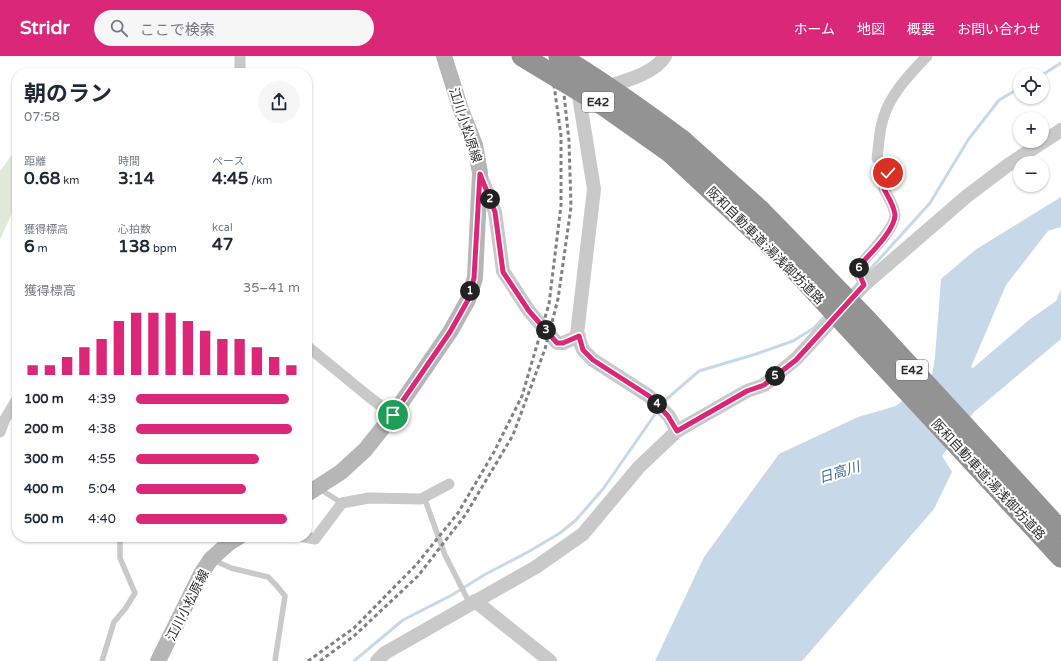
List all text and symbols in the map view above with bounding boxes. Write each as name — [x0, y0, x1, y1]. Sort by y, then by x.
search box — [94, 10, 374, 46]
text: Stridr — [20, 17, 70, 39]
icon: search — [108, 17, 130, 39]
text: ここで検索 — [140, 21, 215, 39]
text: ホーム — [793, 21, 835, 38]
text: 地図 — [857, 21, 885, 38]
text: 概要 — [907, 21, 935, 38]
text: お問い合わせ — [957, 21, 1041, 38]
map controls — [1013, 68, 1049, 192]
button: locate — [1013, 68, 1049, 104]
text: 朝のラン — [24, 81, 112, 107]
button: share — [258, 81, 300, 123]
street label: 江川小松原線 — [445, 86, 485, 165]
road number: E42 — [582, 92, 614, 112]
text: 07:58 — [24, 109, 60, 125]
button: + — [1013, 112, 1049, 148]
text: 距離 — [24, 155, 46, 168]
text: 時間 — [118, 155, 140, 168]
text: ペース — [212, 155, 244, 168]
pin — [871, 156, 905, 190]
button: − — [1013, 156, 1049, 192]
icon: check — [877, 162, 899, 184]
text: 0.68 — [24, 168, 60, 189]
text: 3:14 — [118, 168, 154, 189]
text: 4:45 — [212, 168, 248, 189]
text: km — [60, 174, 79, 187]
text: /km — [248, 174, 272, 187]
street label: 阪和自動車道;湯浅御坊道路 — [703, 184, 827, 308]
pin: 2 — [480, 189, 500, 209]
text: 2 — [487, 192, 493, 205]
text: kcal — [212, 221, 233, 234]
text: 獲得標高 — [24, 223, 68, 236]
text: 心拍数 — [118, 223, 151, 236]
text: 47 — [212, 234, 233, 255]
text: 6 — [24, 236, 35, 257]
text: 138 — [118, 236, 150, 257]
text: m — [35, 242, 48, 255]
text: bpm — [150, 242, 177, 255]
pin: 6 — [849, 258, 869, 278]
text: 6 — [856, 261, 862, 274]
text: 35–41 m — [243, 280, 300, 296]
pin: 1 — [460, 281, 480, 301]
text: 獲得標高 — [24, 283, 76, 299]
text: 1 — [467, 284, 473, 297]
pin: 3 — [536, 320, 556, 340]
text: 3 — [543, 323, 549, 336]
road number: E42 — [896, 360, 928, 380]
pin: 5 — [765, 366, 785, 386]
text: 5 — [772, 369, 778, 382]
text: 100 m — [24, 391, 64, 407]
text: 4:39 — [88, 391, 116, 407]
pin: 4 — [647, 394, 667, 414]
text: 4 — [654, 397, 660, 410]
pin — [376, 398, 410, 432]
icon: arrive — [382, 404, 404, 426]
street label: 阪和自動車道;湯浅御坊道路 — [928, 416, 1048, 543]
text: 200 m — [24, 421, 64, 437]
text: 4:38 — [88, 421, 116, 437]
text: 300 m — [24, 451, 64, 467]
text: 4:55 — [88, 451, 116, 467]
water label: 日高川 — [817, 458, 864, 487]
text: 400 m — [24, 481, 64, 497]
text: 5:04 — [88, 481, 116, 497]
text: 500 m — [24, 511, 64, 527]
text: 4:40 — [88, 511, 116, 527]
street label: 江川小松原線 — [163, 567, 213, 644]

